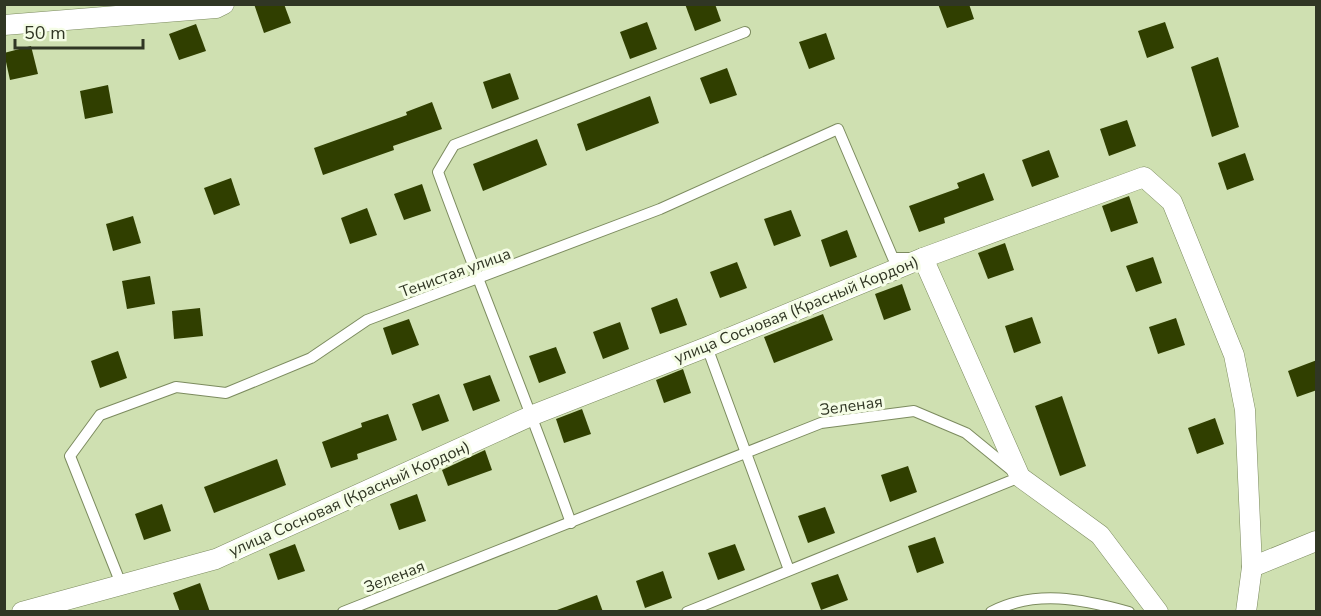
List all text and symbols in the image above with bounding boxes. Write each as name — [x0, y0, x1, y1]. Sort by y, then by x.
scale bar — [15, 12, 142, 50]
text: 50 m — [24, 21, 66, 45]
street label: Тенистая улица — [397, 243, 514, 303]
street label: улица Сосновая (Красный Кордон) — [671, 251, 922, 369]
street label: Зеленая — [818, 391, 884, 421]
street label: улица Сосновая (Красный Кордон) — [225, 436, 473, 562]
street label: Зеленая — [361, 555, 428, 599]

